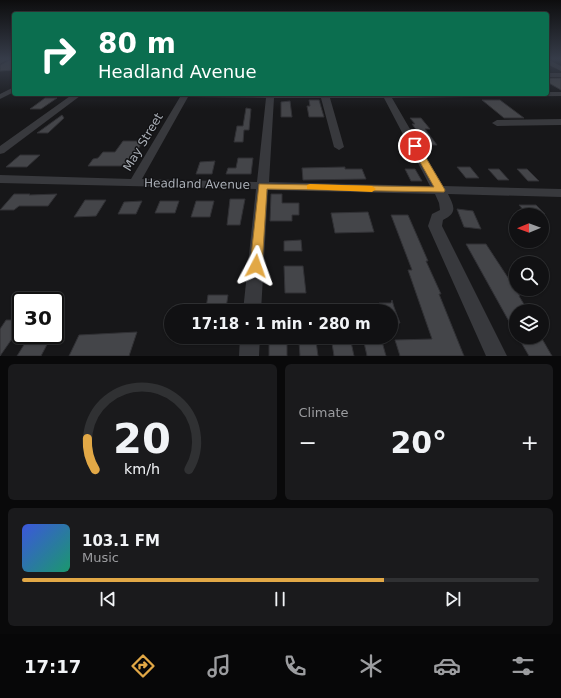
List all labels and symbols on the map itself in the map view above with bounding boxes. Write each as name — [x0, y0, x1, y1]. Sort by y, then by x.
street label: May Street — [120, 110, 166, 174]
pin — [398, 129, 432, 163]
street label: Headland Avenue — [144, 176, 250, 192]
north arrow — [509, 208, 549, 248]
position arrow — [235, 245, 277, 287]
speed limit sign: 30 — [12, 292, 64, 344]

